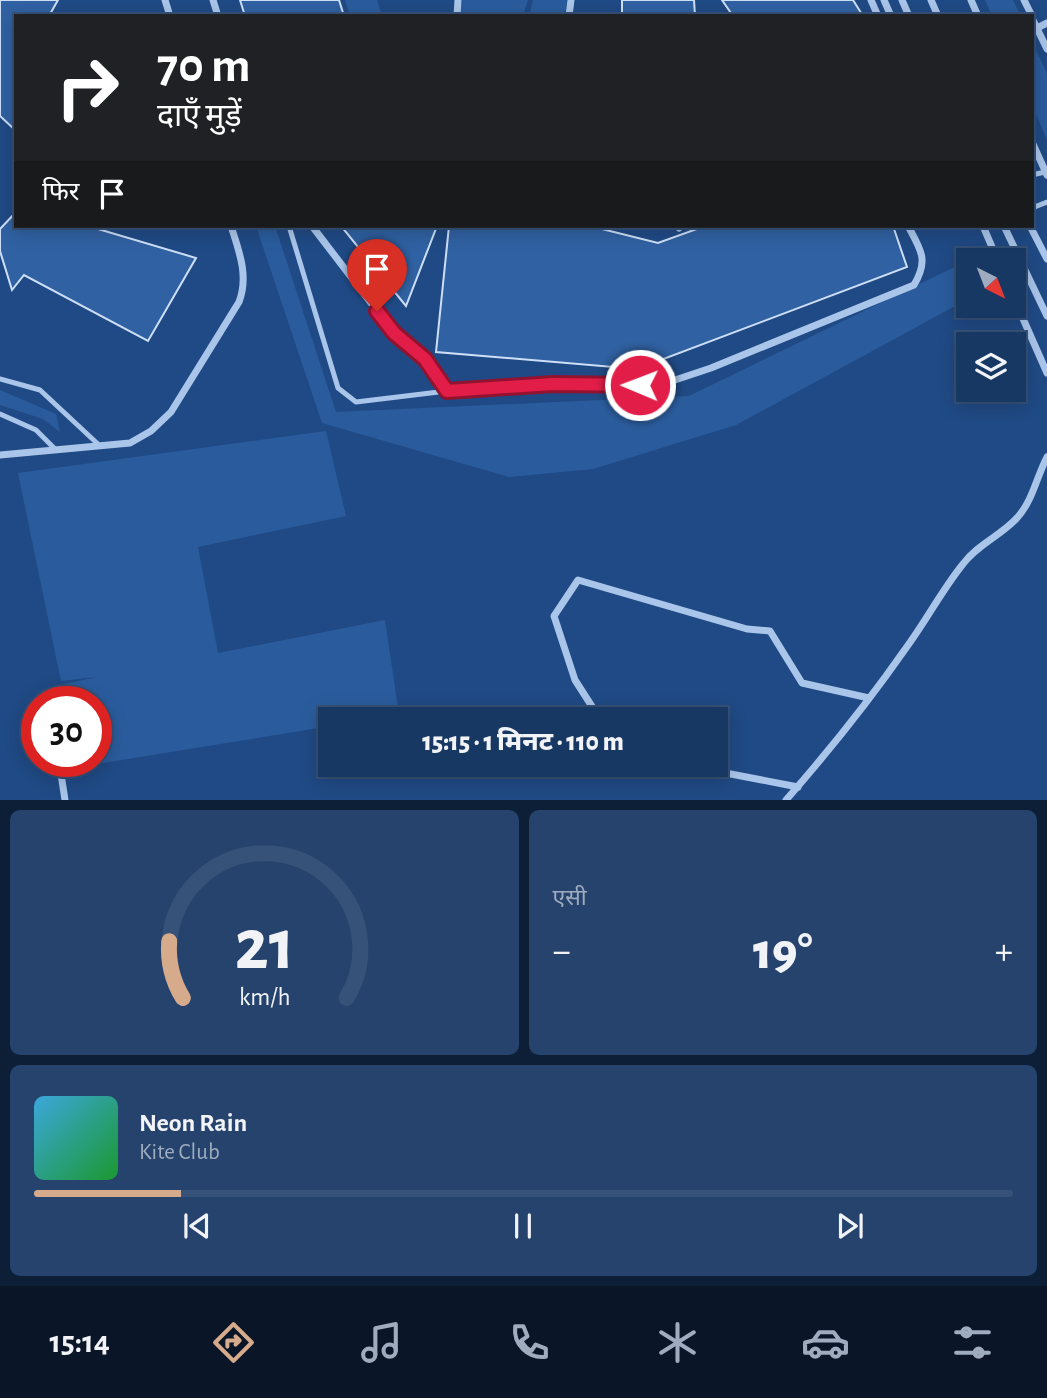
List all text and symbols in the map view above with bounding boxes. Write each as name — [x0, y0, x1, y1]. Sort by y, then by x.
icon: right — [42, 42, 133, 133]
text: 70 m — [157, 42, 251, 91]
text: दाएँ मुड़ें — [157, 100, 242, 132]
icon: arrive — [93, 175, 131, 213]
text: फिर — [42, 179, 79, 205]
pin — [347, 239, 407, 311]
north arrow — [956, 248, 1026, 318]
map controls — [956, 248, 1026, 402]
icon: arrive — [358, 250, 396, 288]
button: layers — [956, 332, 1026, 402]
position arrow — [603, 348, 677, 422]
speed limit sign: 30 — [21, 686, 112, 777]
text: 15:15 · 1 मिनट · 110 m — [422, 729, 624, 755]
text: एसी — [553, 887, 587, 910]
text: 21 — [234, 911, 295, 984]
text: 19° — [753, 926, 813, 978]
text: − — [553, 933, 571, 971]
text: + — [995, 933, 1013, 971]
text: km/h — [238, 985, 290, 1010]
text: Neon Rain — [139, 1110, 247, 1136]
text: Kite Club — [139, 1141, 220, 1164]
icon: previous — [178, 1207, 216, 1245]
icon: pause — [504, 1207, 542, 1245]
icon: next — [831, 1207, 869, 1245]
icon: directions — [209, 1318, 258, 1367]
icon: music — [357, 1318, 406, 1367]
icon: phone — [505, 1318, 554, 1367]
icon: climate — [653, 1318, 702, 1367]
icon: car — [801, 1318, 850, 1367]
icon: filters — [948, 1318, 997, 1367]
text: 15:14 — [49, 1326, 110, 1358]

